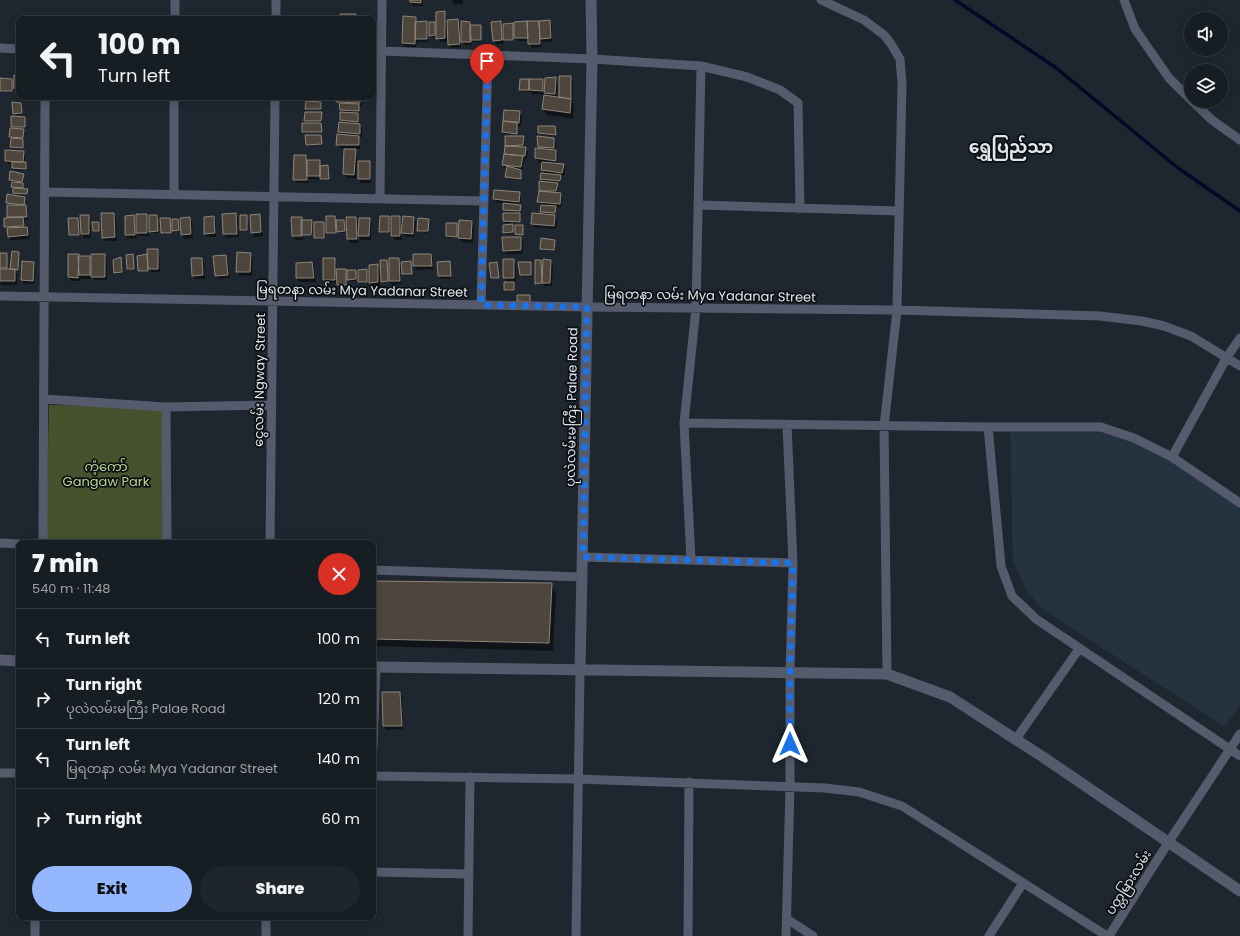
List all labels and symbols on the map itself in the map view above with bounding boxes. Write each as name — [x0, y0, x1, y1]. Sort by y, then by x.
pin — [470, 44, 504, 85]
district label: ရွှေပြည်သာ — [969, 135, 1053, 161]
street label: မြရတနာ လမ်း Mya Yadanar Street — [256, 279, 468, 303]
street label: မြရတနာ လမ်း Mya Yadanar Street — [604, 284, 816, 308]
street label: ငွေလမ်း Ngway Street — [249, 313, 271, 447]
street label: ပုလဲလမ်းမကြီး Palae Road — [561, 327, 583, 487]
park label: ကံ့ကော် Gangaw Park — [63, 457, 150, 491]
position arrow — [769, 723, 811, 765]
street label: ပတ္တမြားလမ်း — [1101, 846, 1157, 919]

